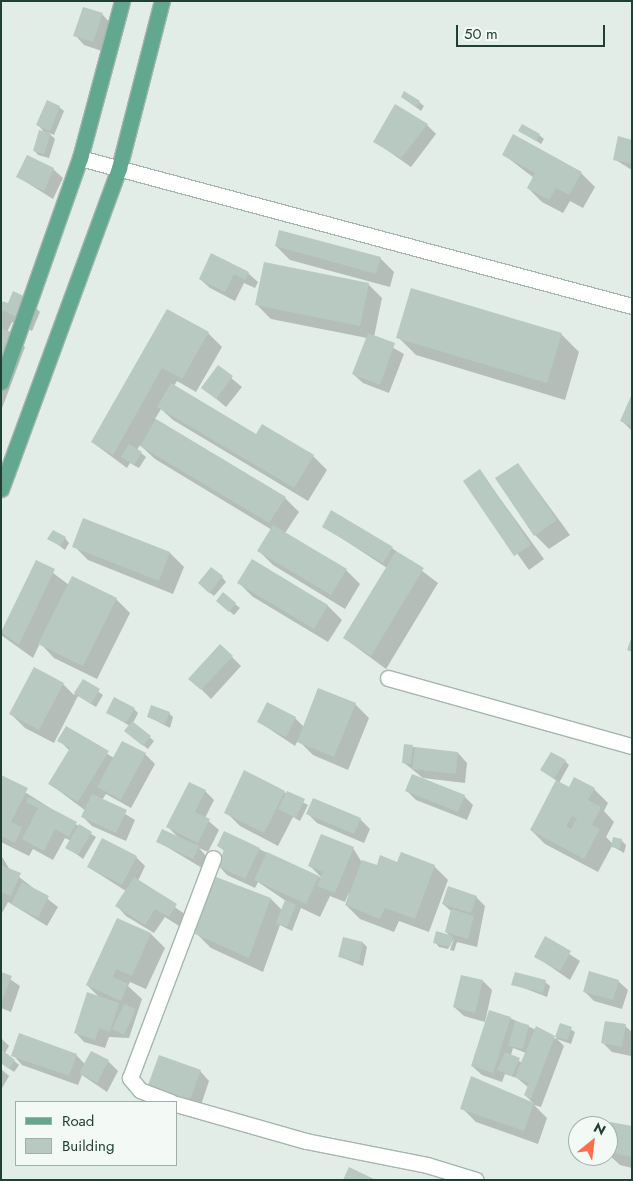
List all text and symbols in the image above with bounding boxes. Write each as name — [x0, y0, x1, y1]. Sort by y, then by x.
scale bar — [458, 15, 607, 47]
text: 50 m — [464, 23, 498, 45]
legend — [15, 1101, 178, 1166]
text: Road — [62, 1110, 94, 1132]
north arrow — [568, 1116, 618, 1166]
text: N — [590, 1117, 610, 1140]
text: Building — [62, 1135, 114, 1157]

